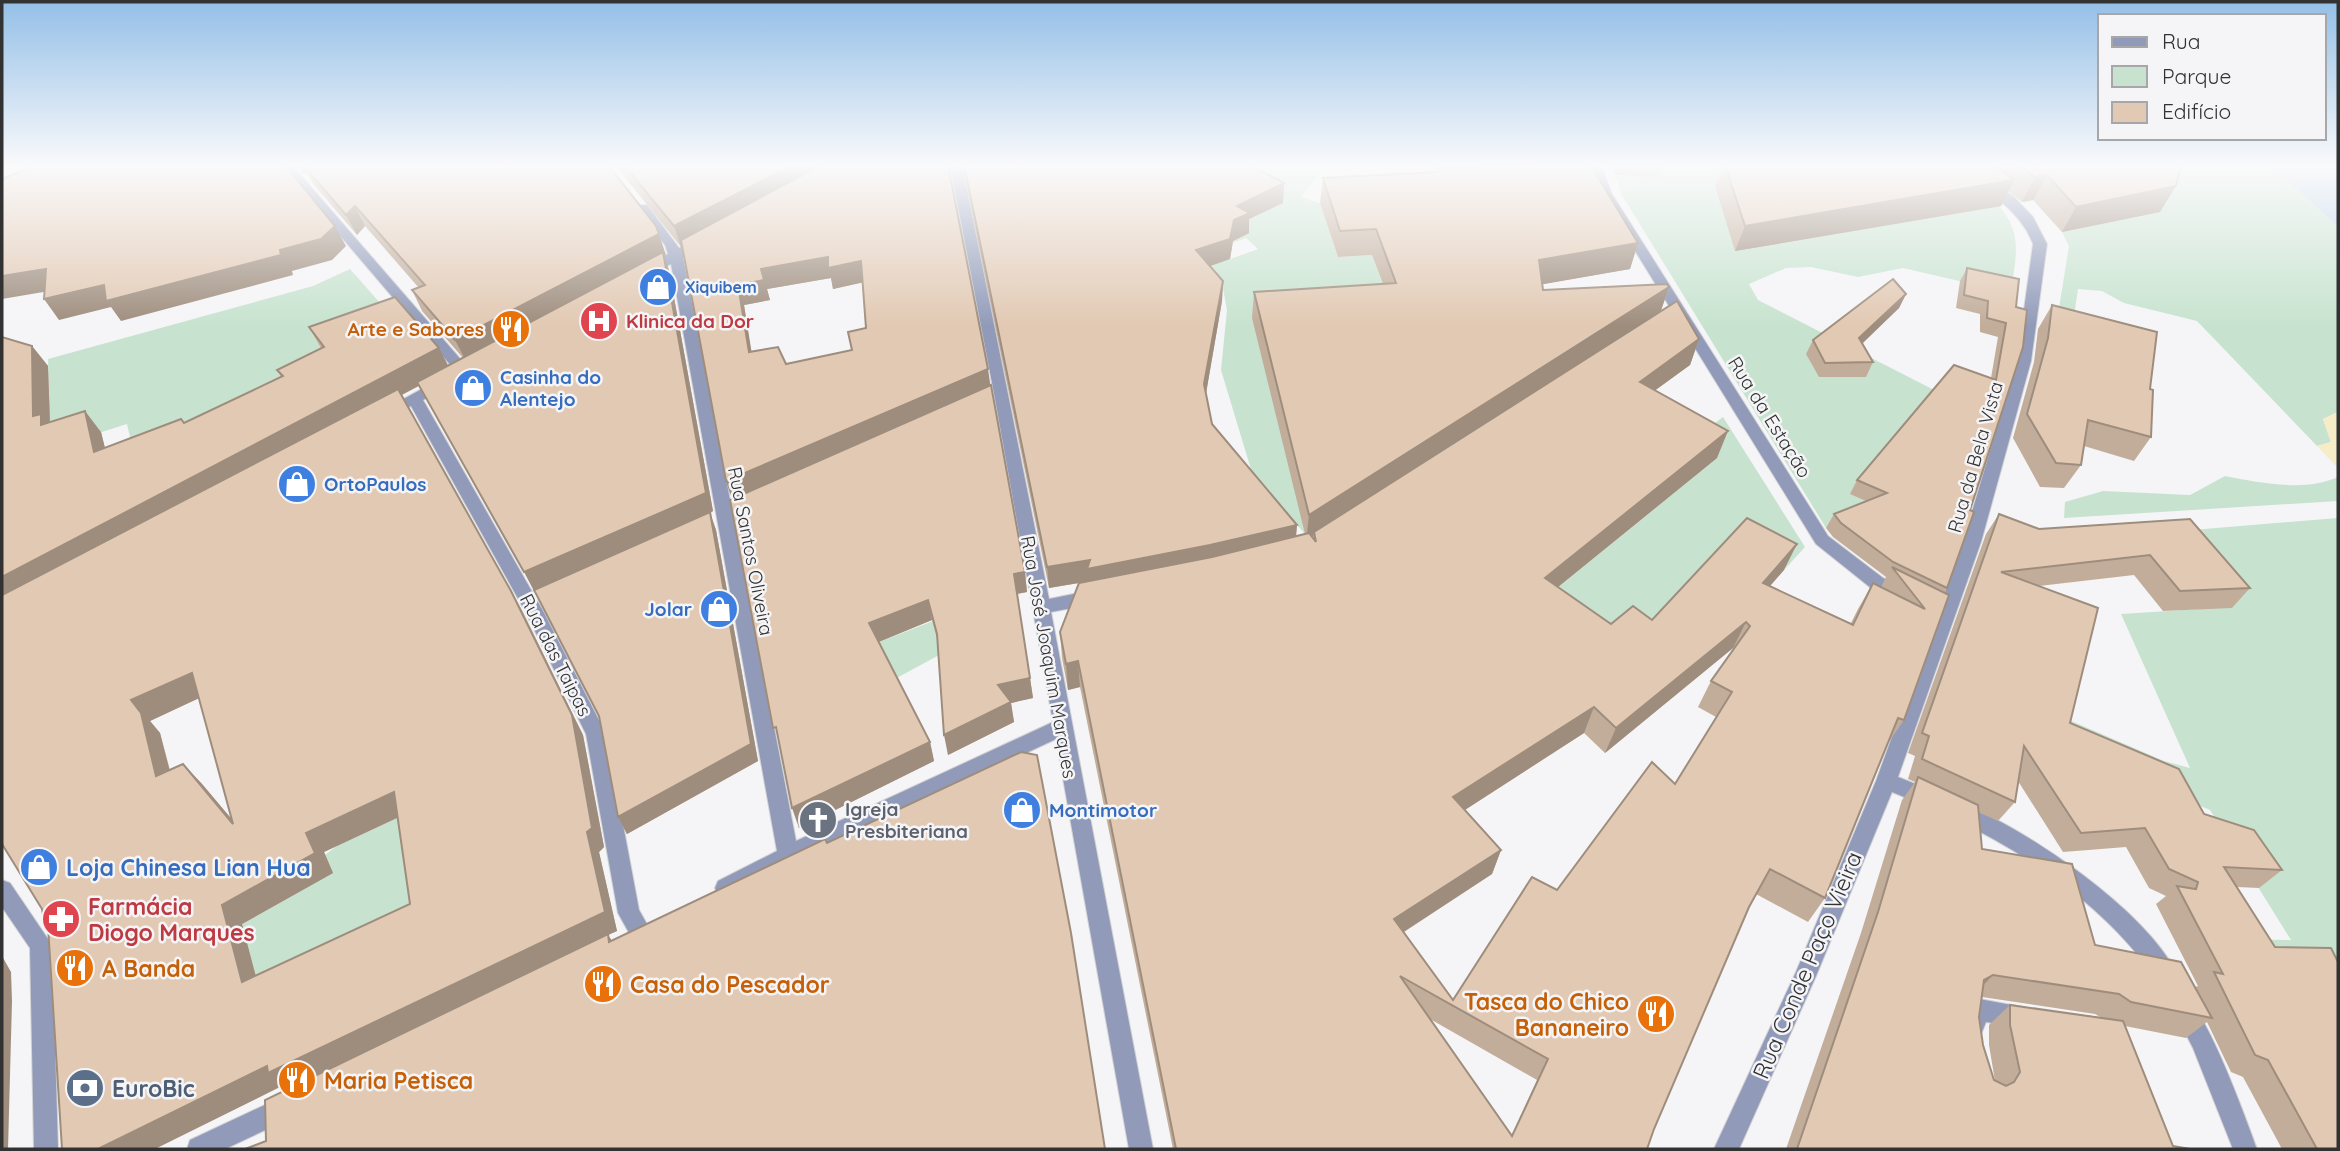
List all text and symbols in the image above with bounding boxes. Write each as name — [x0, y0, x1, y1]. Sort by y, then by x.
legend — [2098, 14, 2326, 140]
text: Rua — [2162, 28, 2201, 54]
text: Parque — [2162, 63, 2231, 89]
text: Edifício — [2162, 98, 2231, 124]
shop icon: Xiquibem — [637, 266, 679, 308]
place label: Xiquibem — [685, 277, 757, 297]
hospital icon: Klinica da Dor — [578, 300, 620, 342]
restaurant icon: Arte e Sabores — [490, 308, 532, 350]
place label: Klinica da Dor — [626, 309, 754, 333]
place label: Arte e Sabores — [348, 317, 484, 341]
street label: Rua da Estação — [1723, 352, 1817, 482]
place label: Casinha do Alentejo — [500, 365, 601, 411]
shop icon: Casinha do Alentejo — [452, 367, 494, 409]
street label: Rua da Bela Vista — [1942, 379, 2008, 535]
shop icon: OrtoPaulos — [276, 463, 318, 505]
street label: Rua Santos Oliveira — [723, 465, 779, 637]
place label: OrtoPaulos — [324, 472, 426, 496]
street label: Rua José Joaquim Marques — [1016, 534, 1082, 780]
shop icon: Jolar — [698, 588, 740, 630]
street label: Rua das Taipas — [515, 590, 597, 720]
place label: Jolar — [644, 597, 692, 621]
shop icon: Montimotor — [1001, 789, 1043, 831]
place label: Igreja Presbiteriana — [845, 797, 968, 843]
place label: Montimotor — [1049, 798, 1157, 822]
church icon: Igreja Presbiteriana — [797, 799, 839, 841]
shop icon: Loja Chinesa Lian Hua — [18, 846, 60, 888]
street label: Rua Conde Paço Vieira — [1746, 847, 1868, 1083]
place label: Loja Chinesa Lian Hua — [66, 853, 311, 882]
place label: Farmácia Diogo Marques — [88, 892, 255, 947]
pharmacy icon: Farmácia Diogo Marques — [40, 898, 82, 940]
restaurant icon: A Banda — [54, 947, 96, 989]
place label: A Banda — [102, 954, 195, 983]
restaurant icon: Casa do Pescador — [582, 963, 624, 1005]
place label: Casa do Pescador — [630, 970, 830, 999]
place label: Tasca do Chico Bananeiro — [1464, 987, 1629, 1042]
restaurant icon: Tasca do Chico Bananeiro — [1635, 993, 1677, 1035]
restaurant icon: Maria Petisca — [276, 1059, 318, 1101]
place label: Maria Petisca — [324, 1066, 473, 1095]
bank icon: EuroBic — [64, 1067, 106, 1109]
place label: EuroBic — [112, 1074, 195, 1103]

